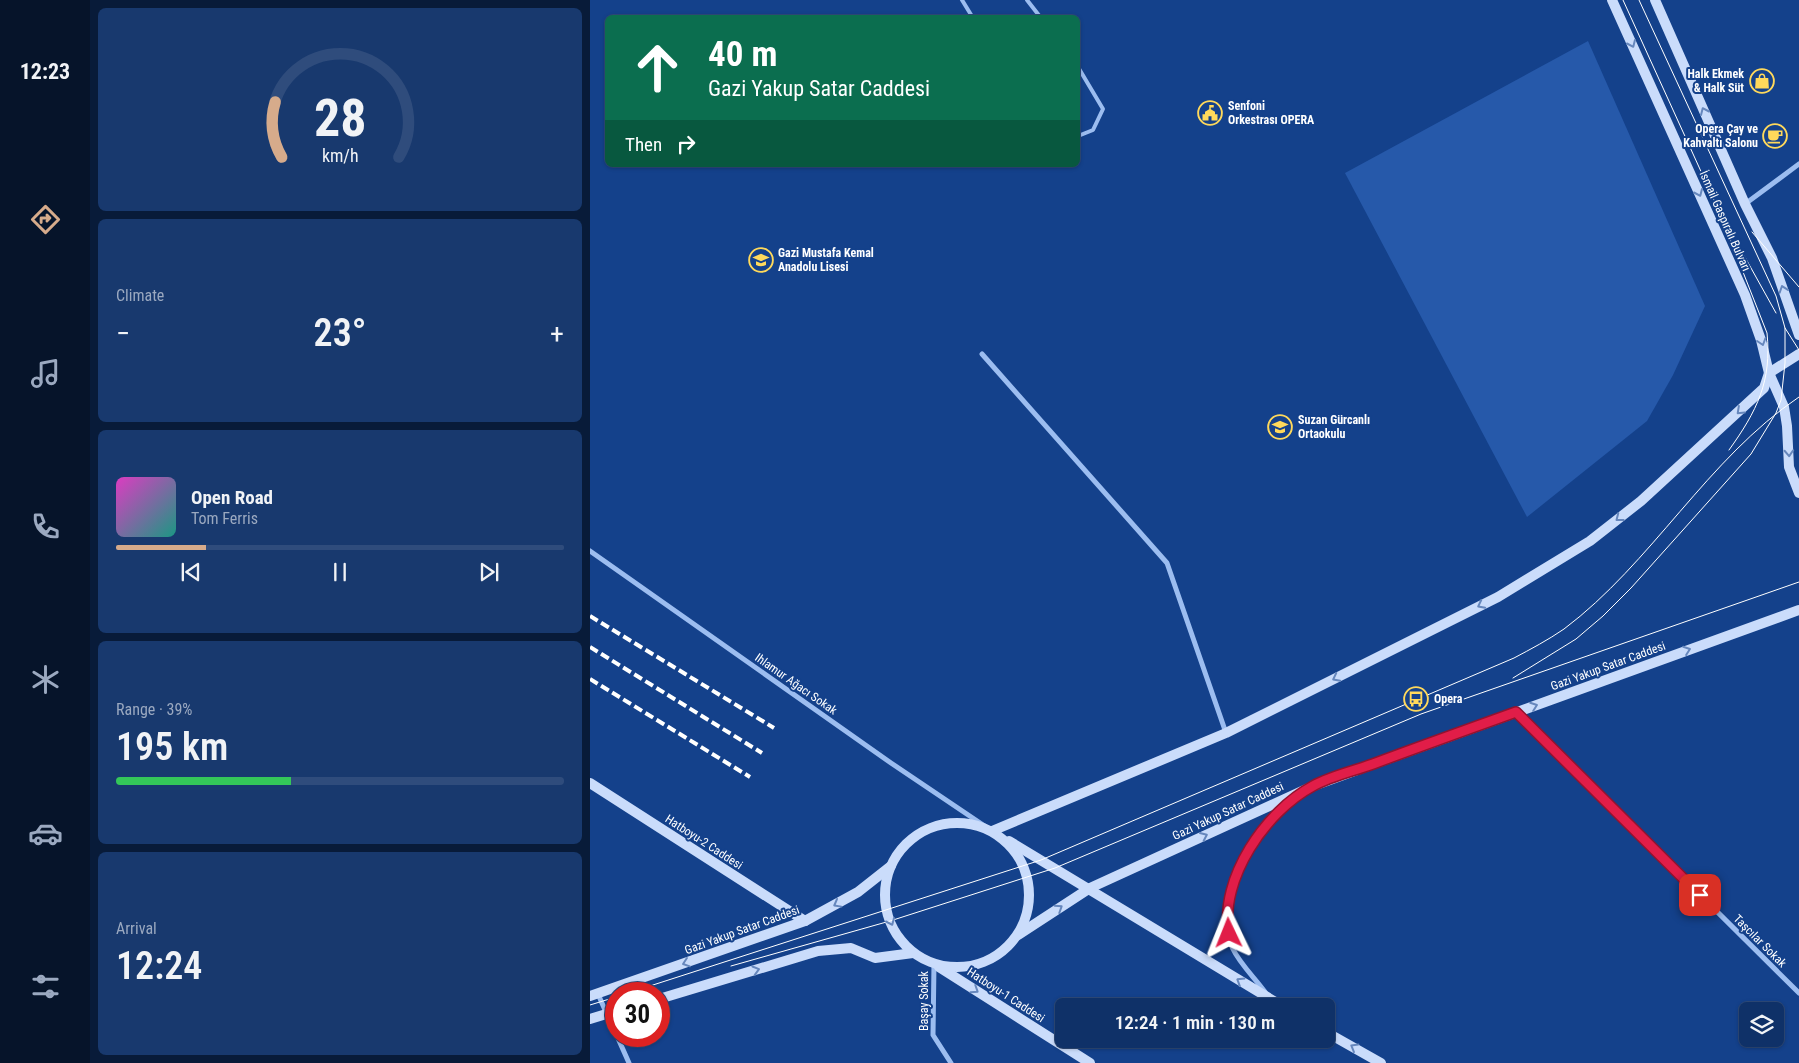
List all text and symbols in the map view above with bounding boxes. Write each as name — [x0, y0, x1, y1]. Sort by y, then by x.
text: 40 m — [708, 34, 777, 75]
icon: ahead — [625, 35, 690, 100]
one-way arrow — [1626, 39, 1636, 48]
text: 12:23 — [20, 59, 70, 84]
place label: Halk Ekmek & Halk Süt — [1687, 67, 1744, 95]
shop icon: Halk Ekmek & Halk Süt — [1749, 68, 1775, 94]
text: Gazi Yakup Satar Caddesi — [708, 76, 930, 101]
text: 28 — [314, 88, 366, 149]
place label: Senfoni Orkestrası OPERA — [1228, 99, 1315, 127]
public building icon: Senfoni Orkestrası OPERA — [1197, 100, 1223, 126]
one-way arrow — [1700, 107, 1711, 116]
place label: Opera Çay ve Kahvaltı Salonu — [1683, 122, 1758, 150]
cafe icon: Opera Çay ve Kahvaltı Salonu — [1762, 123, 1788, 149]
icon: right — [672, 130, 700, 158]
text: Then — [625, 133, 662, 156]
text: km/h — [322, 145, 358, 166]
street label: İsmail Gaspıralı Bulvarı — [1697, 168, 1754, 273]
one-way arrow — [1692, 188, 1703, 197]
icon: directions — [28, 202, 63, 237]
place label: Gazi Mustafa Kemal Anadolu Lisesi — [778, 246, 874, 274]
school or university icon: Gazi Mustafa Kemal Anadolu Lisesi — [748, 247, 774, 273]
one-way arrow — [1779, 285, 1789, 293]
text: Climate — [116, 286, 164, 305]
text: 23° — [314, 311, 366, 355]
text: − — [116, 317, 130, 350]
text: + — [550, 317, 564, 350]
one-way arrow — [1756, 338, 1766, 346]
icon: music — [28, 356, 63, 391]
one-way arrow — [1737, 405, 1746, 414]
place label: Suzan Gürcanlı Ortaokulu — [1298, 413, 1370, 441]
school or university icon: Suzan Gürcanlı Ortaokulu — [1267, 414, 1293, 440]
one-way arrow — [1783, 450, 1794, 458]
text: Open Road — [191, 486, 273, 509]
icon: phone — [28, 509, 63, 544]
text: Tom Ferris — [191, 509, 258, 528]
one-way arrow — [1616, 513, 1625, 521]
icon: previous — [177, 558, 205, 586]
icon: pause — [326, 558, 354, 586]
icon: next — [475, 558, 503, 586]
one-way arrow — [1478, 599, 1487, 609]
street label: Gazi Yakup Satar Caddesi — [1549, 639, 1667, 693]
one-way arrow — [1682, 646, 1690, 656]
street label: Ihlamur Ağacı Sokak — [752, 650, 840, 718]
icon: climate — [28, 662, 63, 697]
one-way arrow — [1332, 672, 1341, 682]
bus stop icon: Opera — [1403, 686, 1429, 712]
place label: Opera — [1434, 692, 1463, 706]
text: Range · 39% — [116, 700, 192, 719]
one-way arrow — [1529, 702, 1538, 712]
text: 195 km — [116, 725, 228, 769]
street label: Gazi Yakup Satar Caddesi — [1170, 779, 1286, 843]
street label: Hatboyu-2 Caddesi — [663, 812, 745, 872]
icon: car — [28, 816, 63, 851]
one-way arrow — [1199, 831, 1208, 842]
pin — [1679, 874, 1721, 916]
icon: arrive — [1686, 881, 1714, 909]
one-way arrow — [833, 898, 842, 908]
street label: Gazi Yakup Satar Caddesi — [683, 903, 801, 957]
one-way arrow — [1053, 905, 1062, 914]
position arrow — [1202, 906, 1254, 958]
street label: Taşcılar Sokak — [1731, 912, 1790, 971]
one-way arrow — [884, 917, 895, 926]
text: Arrival — [116, 919, 157, 938]
text: 12:24 — [116, 944, 202, 988]
one-way arrow — [682, 957, 691, 967]
one-way arrow — [751, 965, 759, 975]
street label: Hatboyu-1 Caddesi — [965, 965, 1047, 1025]
icon: filters — [28, 969, 63, 1004]
street label: Başay Sokak — [917, 970, 931, 1031]
one-way arrow — [1236, 978, 1246, 987]
speed limit sign: 30 — [605, 982, 670, 1047]
one-way arrow — [970, 984, 979, 993]
map controls — [1739, 1002, 1784, 1047]
button: layers — [1739, 1002, 1784, 1047]
text: 12:24 · 1 min · 130 m — [1115, 1011, 1275, 1034]
one-way arrow — [1350, 1044, 1359, 1054]

